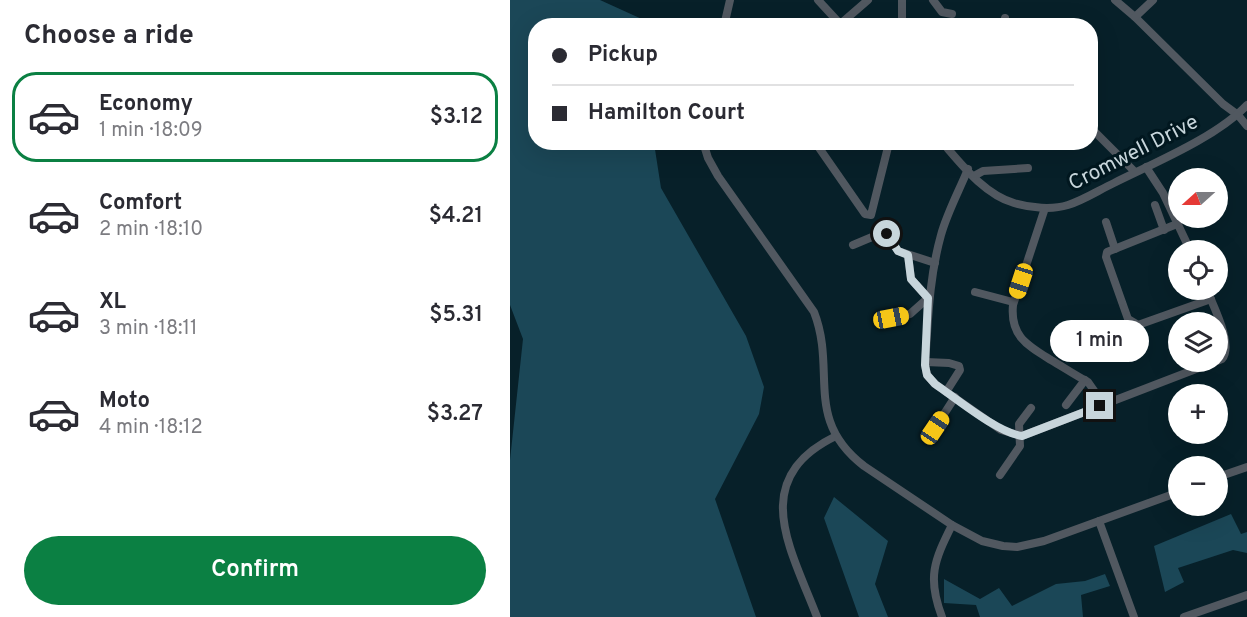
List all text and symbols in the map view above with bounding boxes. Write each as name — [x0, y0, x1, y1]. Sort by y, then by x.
text: Choose a ride — [24, 19, 194, 53]
text: Pickup — [588, 42, 658, 69]
icon: car — [27, 90, 81, 144]
text: Economy — [99, 91, 193, 118]
text: Hamilton Court — [588, 100, 745, 127]
text: $3.12 — [430, 104, 483, 131]
street label: Cromwell Drive — [1064, 109, 1203, 198]
text: 1 min · 18:09 — [99, 118, 203, 144]
north arrow — [1168, 168, 1228, 228]
map controls — [1168, 168, 1228, 516]
icon: car — [27, 189, 81, 243]
text: Comfort — [99, 190, 182, 217]
text: $4.21 — [429, 203, 483, 230]
text: 2 min · 18:10 — [99, 217, 203, 243]
route start — [873, 220, 900, 247]
button: locate — [1168, 240, 1228, 300]
car — [1007, 261, 1035, 301]
icon: car — [27, 288, 81, 342]
text: XL — [99, 289, 126, 316]
text: $5.31 — [429, 302, 483, 329]
car — [872, 306, 910, 330]
button: layers — [1168, 312, 1228, 372]
text: 3 min · 18:11 — [99, 316, 198, 342]
callout: 1 min — [1050, 319, 1150, 361]
text: 1 min — [1076, 328, 1123, 354]
button: + — [1168, 384, 1228, 444]
icon: car — [27, 387, 81, 441]
text: Moto — [99, 388, 150, 415]
route end — [1086, 392, 1113, 419]
text: $3.27 — [427, 401, 483, 428]
car — [917, 408, 953, 448]
text: 4 min · 18:12 — [99, 415, 203, 441]
button: − — [1168, 456, 1228, 516]
button: Confirm — [24, 536, 486, 605]

